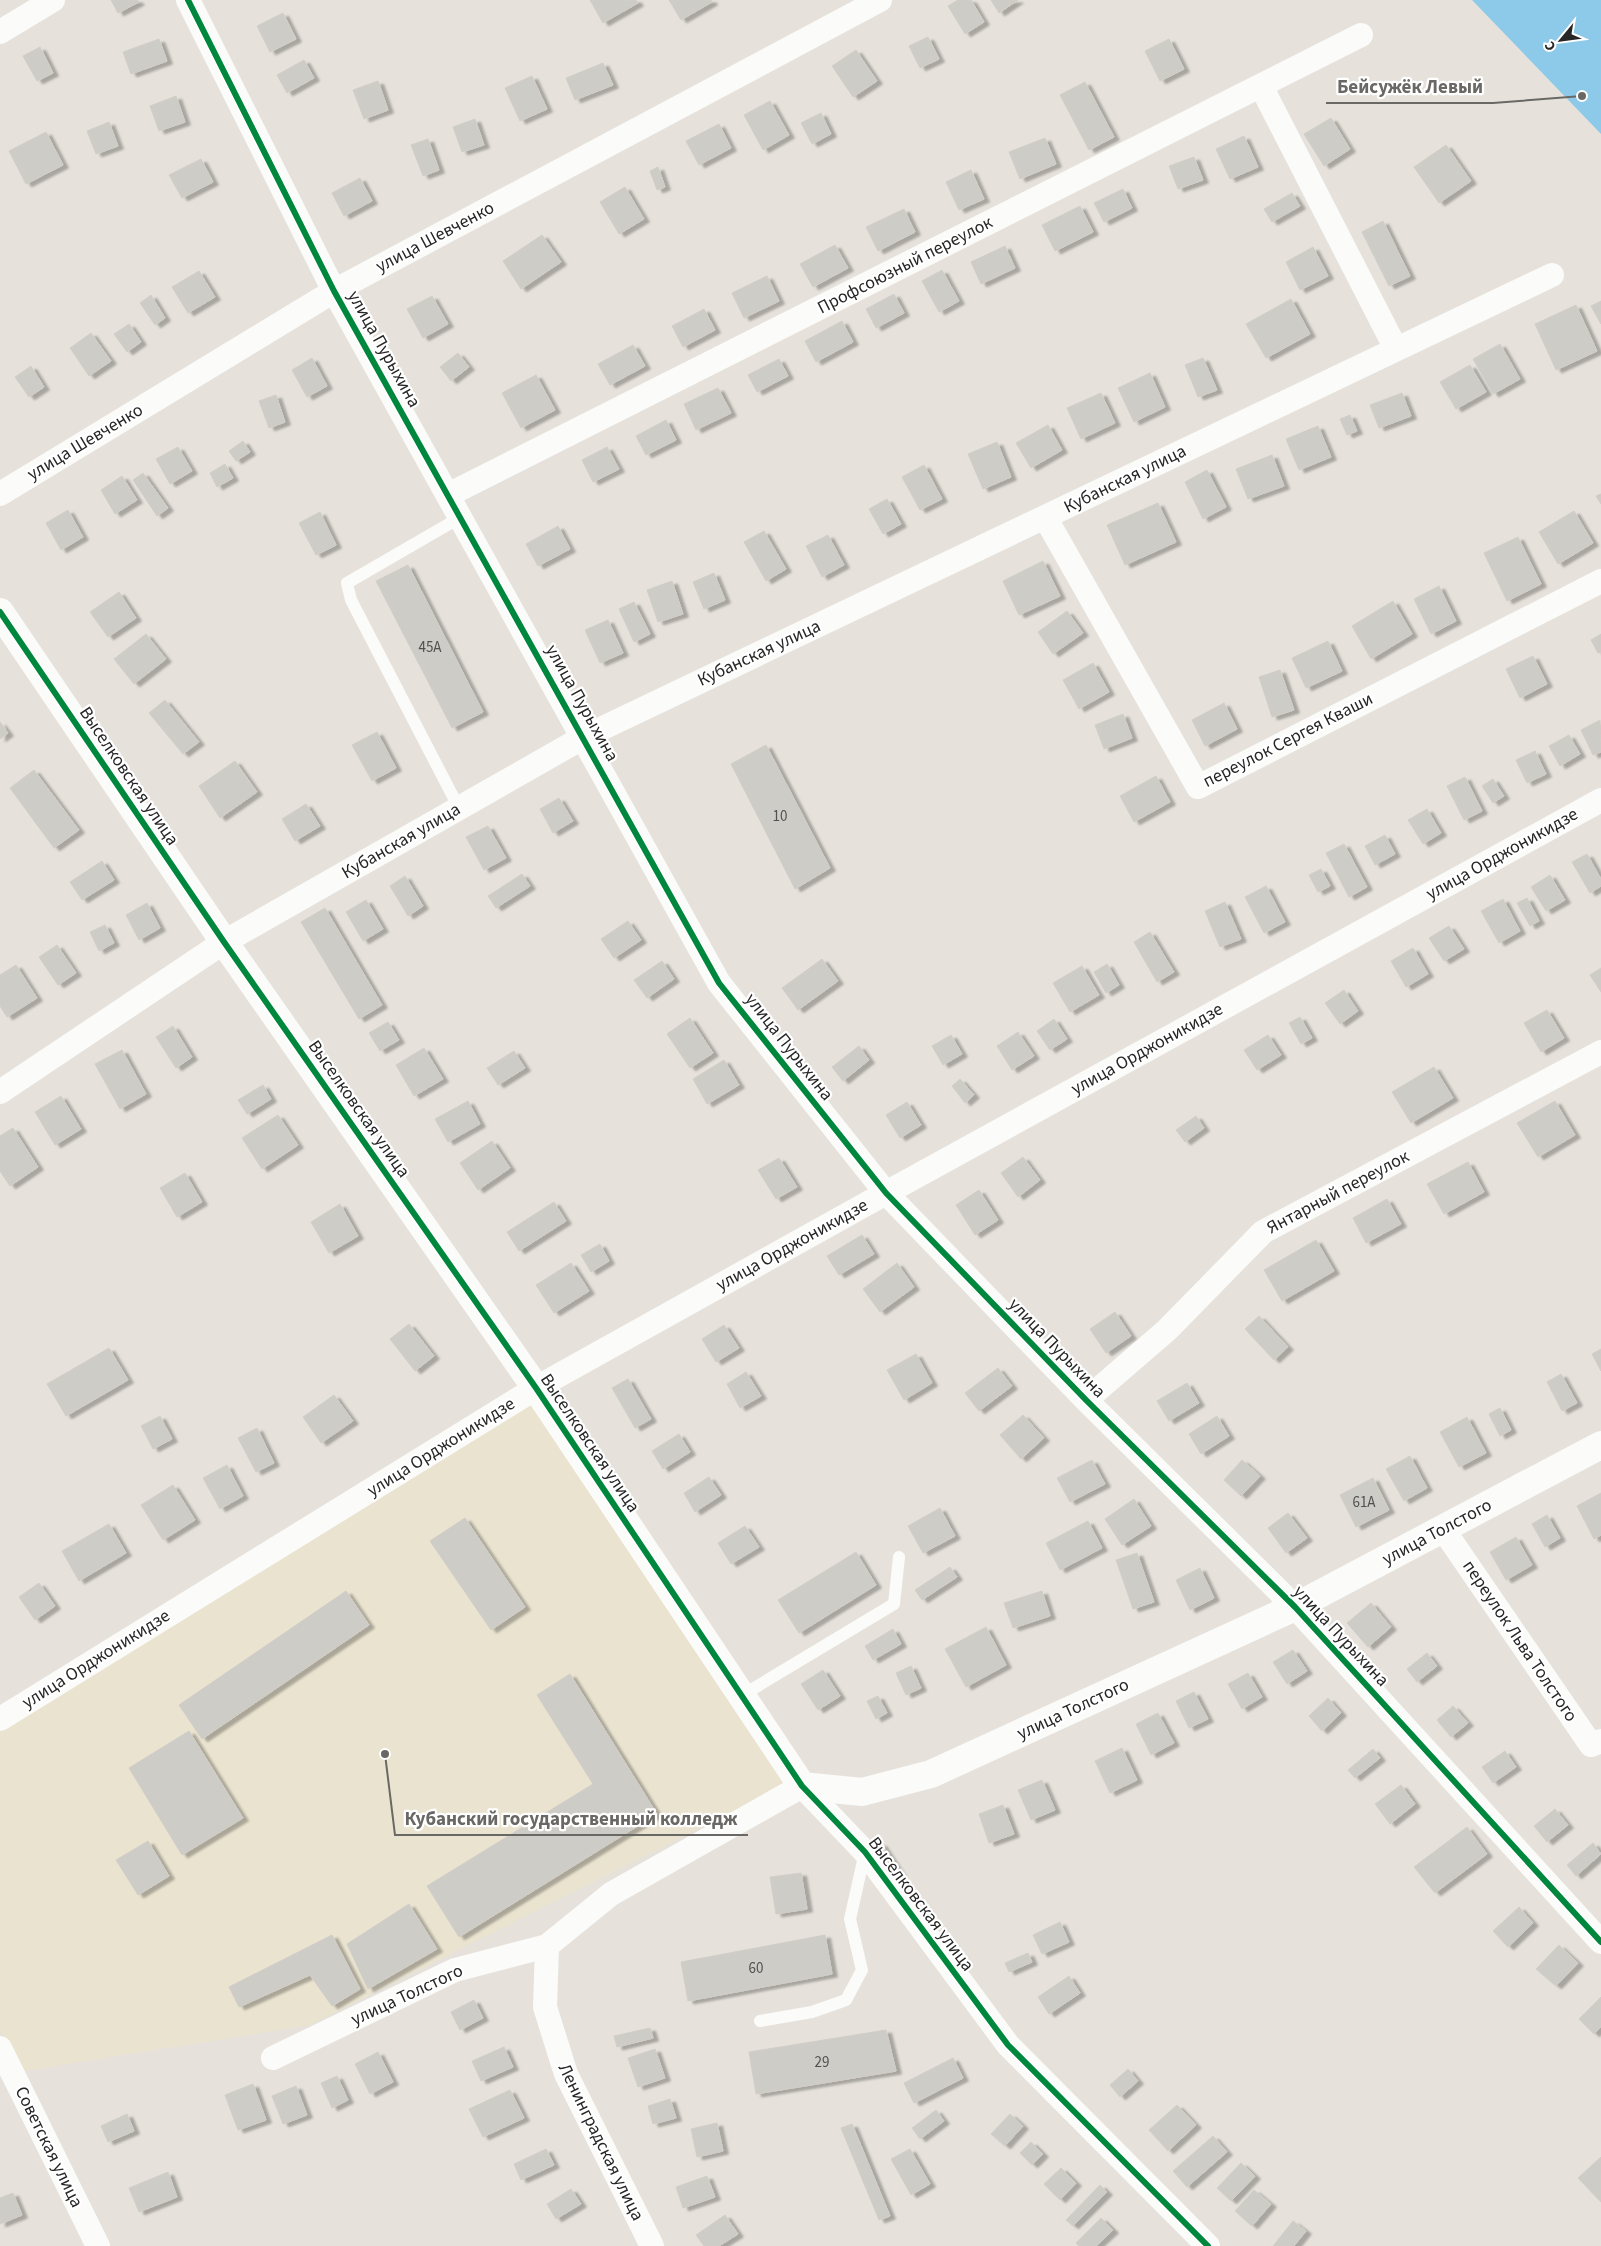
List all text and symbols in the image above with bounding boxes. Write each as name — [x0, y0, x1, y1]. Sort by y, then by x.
north arrow — [1536, 15, 1586, 65]
text: С — [1540, 37, 1561, 54]
callout: Бейсужёк Левый — [1326, 69, 1493, 103]
text: Бейсужёк Левый — [1337, 74, 1483, 101]
street label: улица Шевченко — [371, 195, 499, 279]
street label: Профсоюзный переулок — [813, 210, 997, 320]
street label: улица Пурыхина — [341, 286, 427, 412]
street label: улица Шевченко — [22, 398, 148, 486]
street label: Кубанская улица — [1060, 439, 1190, 519]
street label: Кубанская улица — [693, 613, 825, 693]
house number: 45А — [418, 637, 442, 658]
street label: улица Пурыхина — [539, 640, 625, 766]
street label: переулок Сергея Кваши — [1199, 686, 1377, 794]
street label: Выселковская улица — [73, 702, 185, 850]
street label: Кубанская улица — [337, 797, 465, 885]
street label: улица Орджоникидзе — [1421, 802, 1583, 906]
house number: 10 — [773, 806, 787, 827]
street label: улица Пурыхина — [739, 988, 839, 1106]
street label: улица Орджоникидзе — [1066, 997, 1228, 1101]
street label: Выселковская улица — [302, 1035, 416, 1183]
street label: Янтарный переулок — [1262, 1144, 1414, 1240]
street label: улица Орджоникидзе — [711, 1193, 873, 1297]
street label: улица Пурыхина — [1003, 1292, 1111, 1404]
street label: Выселковская улица — [534, 1369, 646, 1517]
street label: улица Орджоникидзе — [362, 1391, 520, 1503]
house number: 61А — [1352, 1492, 1376, 1513]
street label: улица Толстого — [1378, 1493, 1496, 1571]
street label: переулок Льва Толстого — [1457, 1555, 1583, 1727]
street label: улица Пурыхина — [1287, 1580, 1395, 1692]
street label: улица Орджоникидзе — [17, 1603, 175, 1715]
street label: улица Толстого — [1013, 1672, 1133, 1746]
callout: Кубанский государственный колледж — [395, 1801, 748, 1835]
text: Кубанский государственный колледж — [404, 1806, 738, 1833]
street label: Выселковская улица — [862, 1832, 980, 1976]
street label: улица Толстого — [347, 1958, 467, 2032]
house number: 60 — [749, 1958, 763, 1979]
house number: 29 — [815, 2052, 829, 2073]
street label: Ленинградская улица — [552, 2059, 650, 2225]
street label: Советская улица — [9, 2082, 89, 2212]

